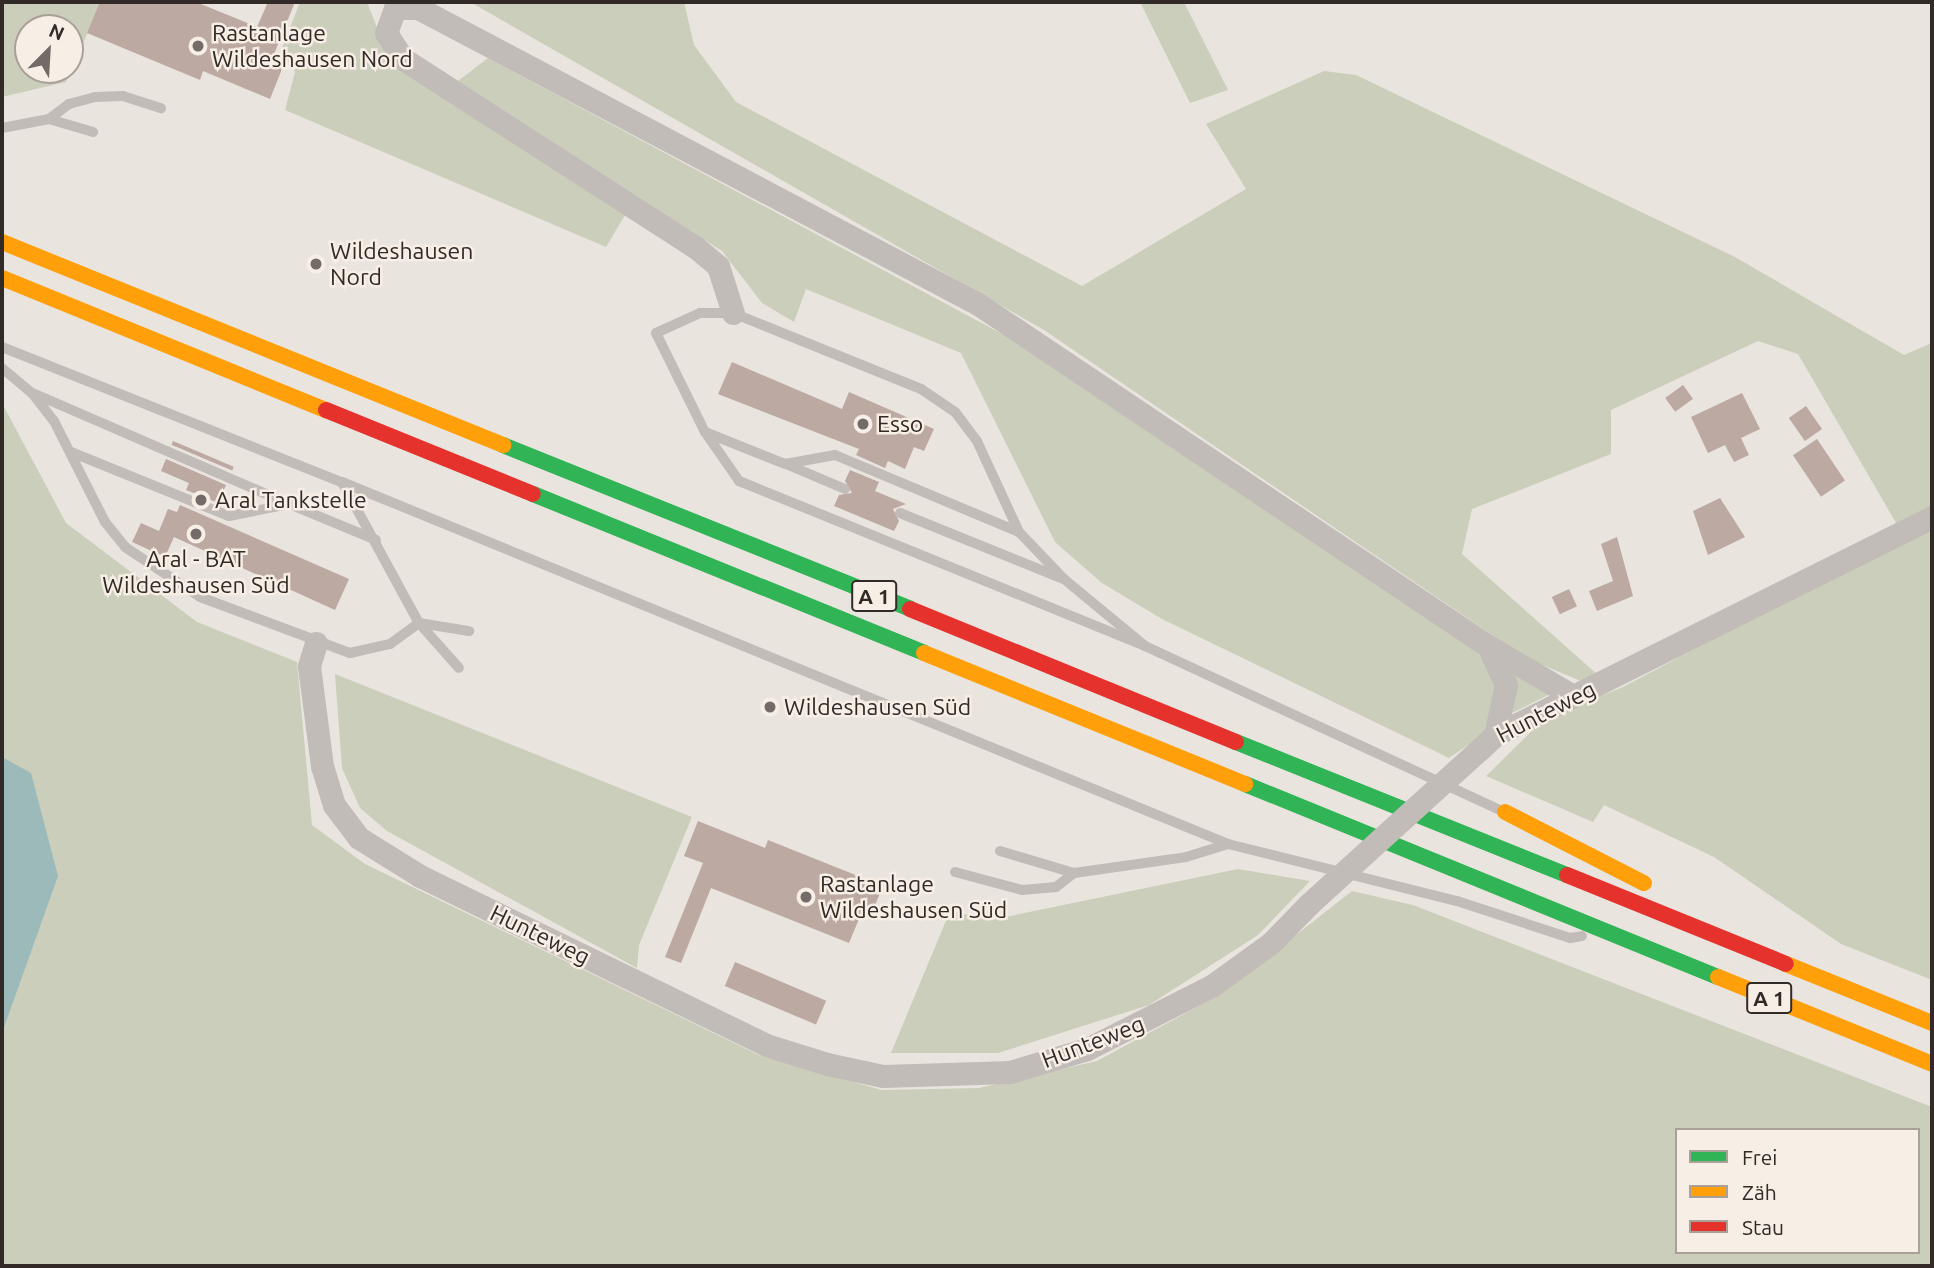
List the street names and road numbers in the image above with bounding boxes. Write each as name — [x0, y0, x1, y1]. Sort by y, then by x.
road number: A 1 — [850, 578, 898, 614]
street label: Hunteweg — [1492, 675, 1600, 749]
street label: Hunteweg — [486, 899, 594, 971]
road number: A 1 — [1744, 981, 1794, 1016]
street label: Hunteweg — [1038, 1010, 1148, 1074]

